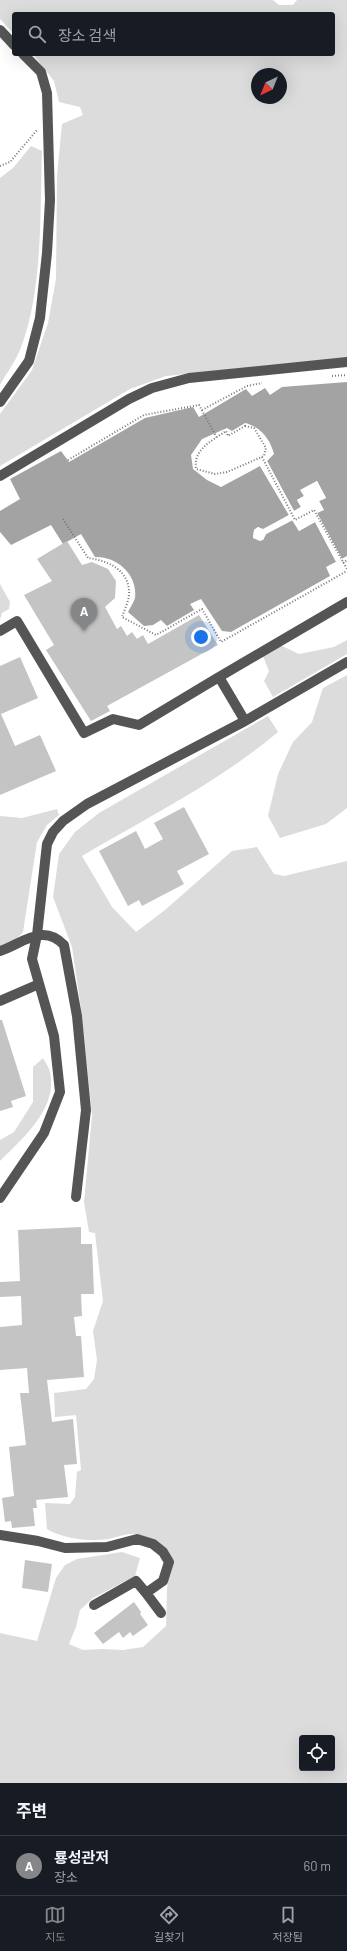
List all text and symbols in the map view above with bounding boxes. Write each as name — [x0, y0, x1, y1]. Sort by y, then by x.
search box — [12, 12, 335, 56]
icon: search — [26, 23, 48, 45]
text: 장소 검색 — [58, 26, 116, 44]
north arrow — [251, 68, 287, 104]
pin: A — [71, 598, 97, 631]
your location — [191, 627, 211, 647]
map controls — [299, 1735, 335, 1771]
button: locate — [299, 1735, 335, 1771]
text: 주변 — [16, 1800, 47, 1820]
text: 룡성관저 — [54, 1848, 109, 1866]
text: A — [25, 1858, 33, 1874]
text: 60 m — [304, 1858, 331, 1874]
text: 장소 — [54, 1869, 78, 1885]
tab: 지도 — [44, 1904, 66, 1944]
tab: 길찾기 — [154, 1904, 184, 1944]
tab: 저장됨 — [273, 1904, 303, 1944]

